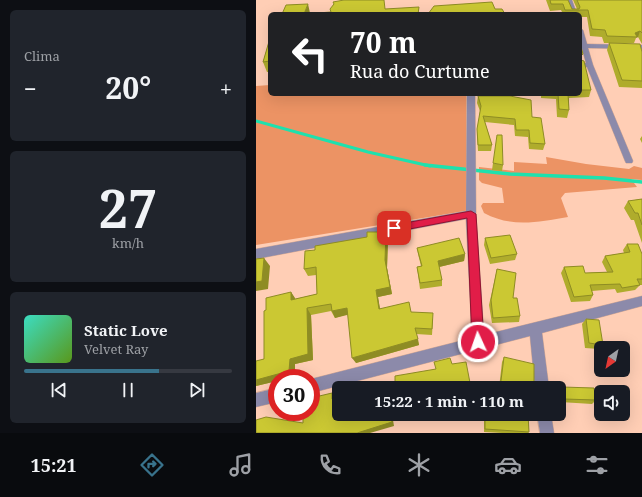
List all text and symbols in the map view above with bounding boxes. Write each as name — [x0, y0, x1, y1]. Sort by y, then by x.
text: 70 m — [350, 23, 417, 61]
icon: left — [284, 28, 336, 80]
text: Clima — [24, 47, 60, 65]
text: Rua do Curtume — [350, 59, 490, 83]
text: 20° — [105, 67, 151, 108]
text: − — [24, 73, 37, 103]
text: + — [220, 73, 232, 103]
text: 27 — [99, 172, 157, 243]
pin — [377, 211, 411, 245]
icon: arrive — [383, 217, 405, 239]
text: km/h — [112, 234, 144, 252]
text: Static Love — [84, 320, 168, 340]
position arrow — [457, 321, 499, 363]
text: Velvet Ray — [84, 340, 148, 358]
north arrow — [594, 341, 630, 377]
map controls — [594, 341, 630, 421]
speed limit sign: 30 — [268, 369, 320, 421]
icon: previous — [48, 379, 70, 401]
icon: pause — [117, 379, 139, 401]
icon: next — [186, 379, 208, 401]
button: sound — [594, 385, 630, 421]
text: 15:22 · 1 min · 110 m — [374, 391, 524, 411]
icon: directions — [138, 451, 166, 479]
icon: music — [227, 451, 255, 479]
icon: phone — [316, 451, 344, 479]
icon: climate — [405, 451, 433, 479]
icon: car — [494, 451, 522, 479]
icon: filters — [583, 451, 611, 479]
text: 15:21 — [31, 453, 77, 477]

